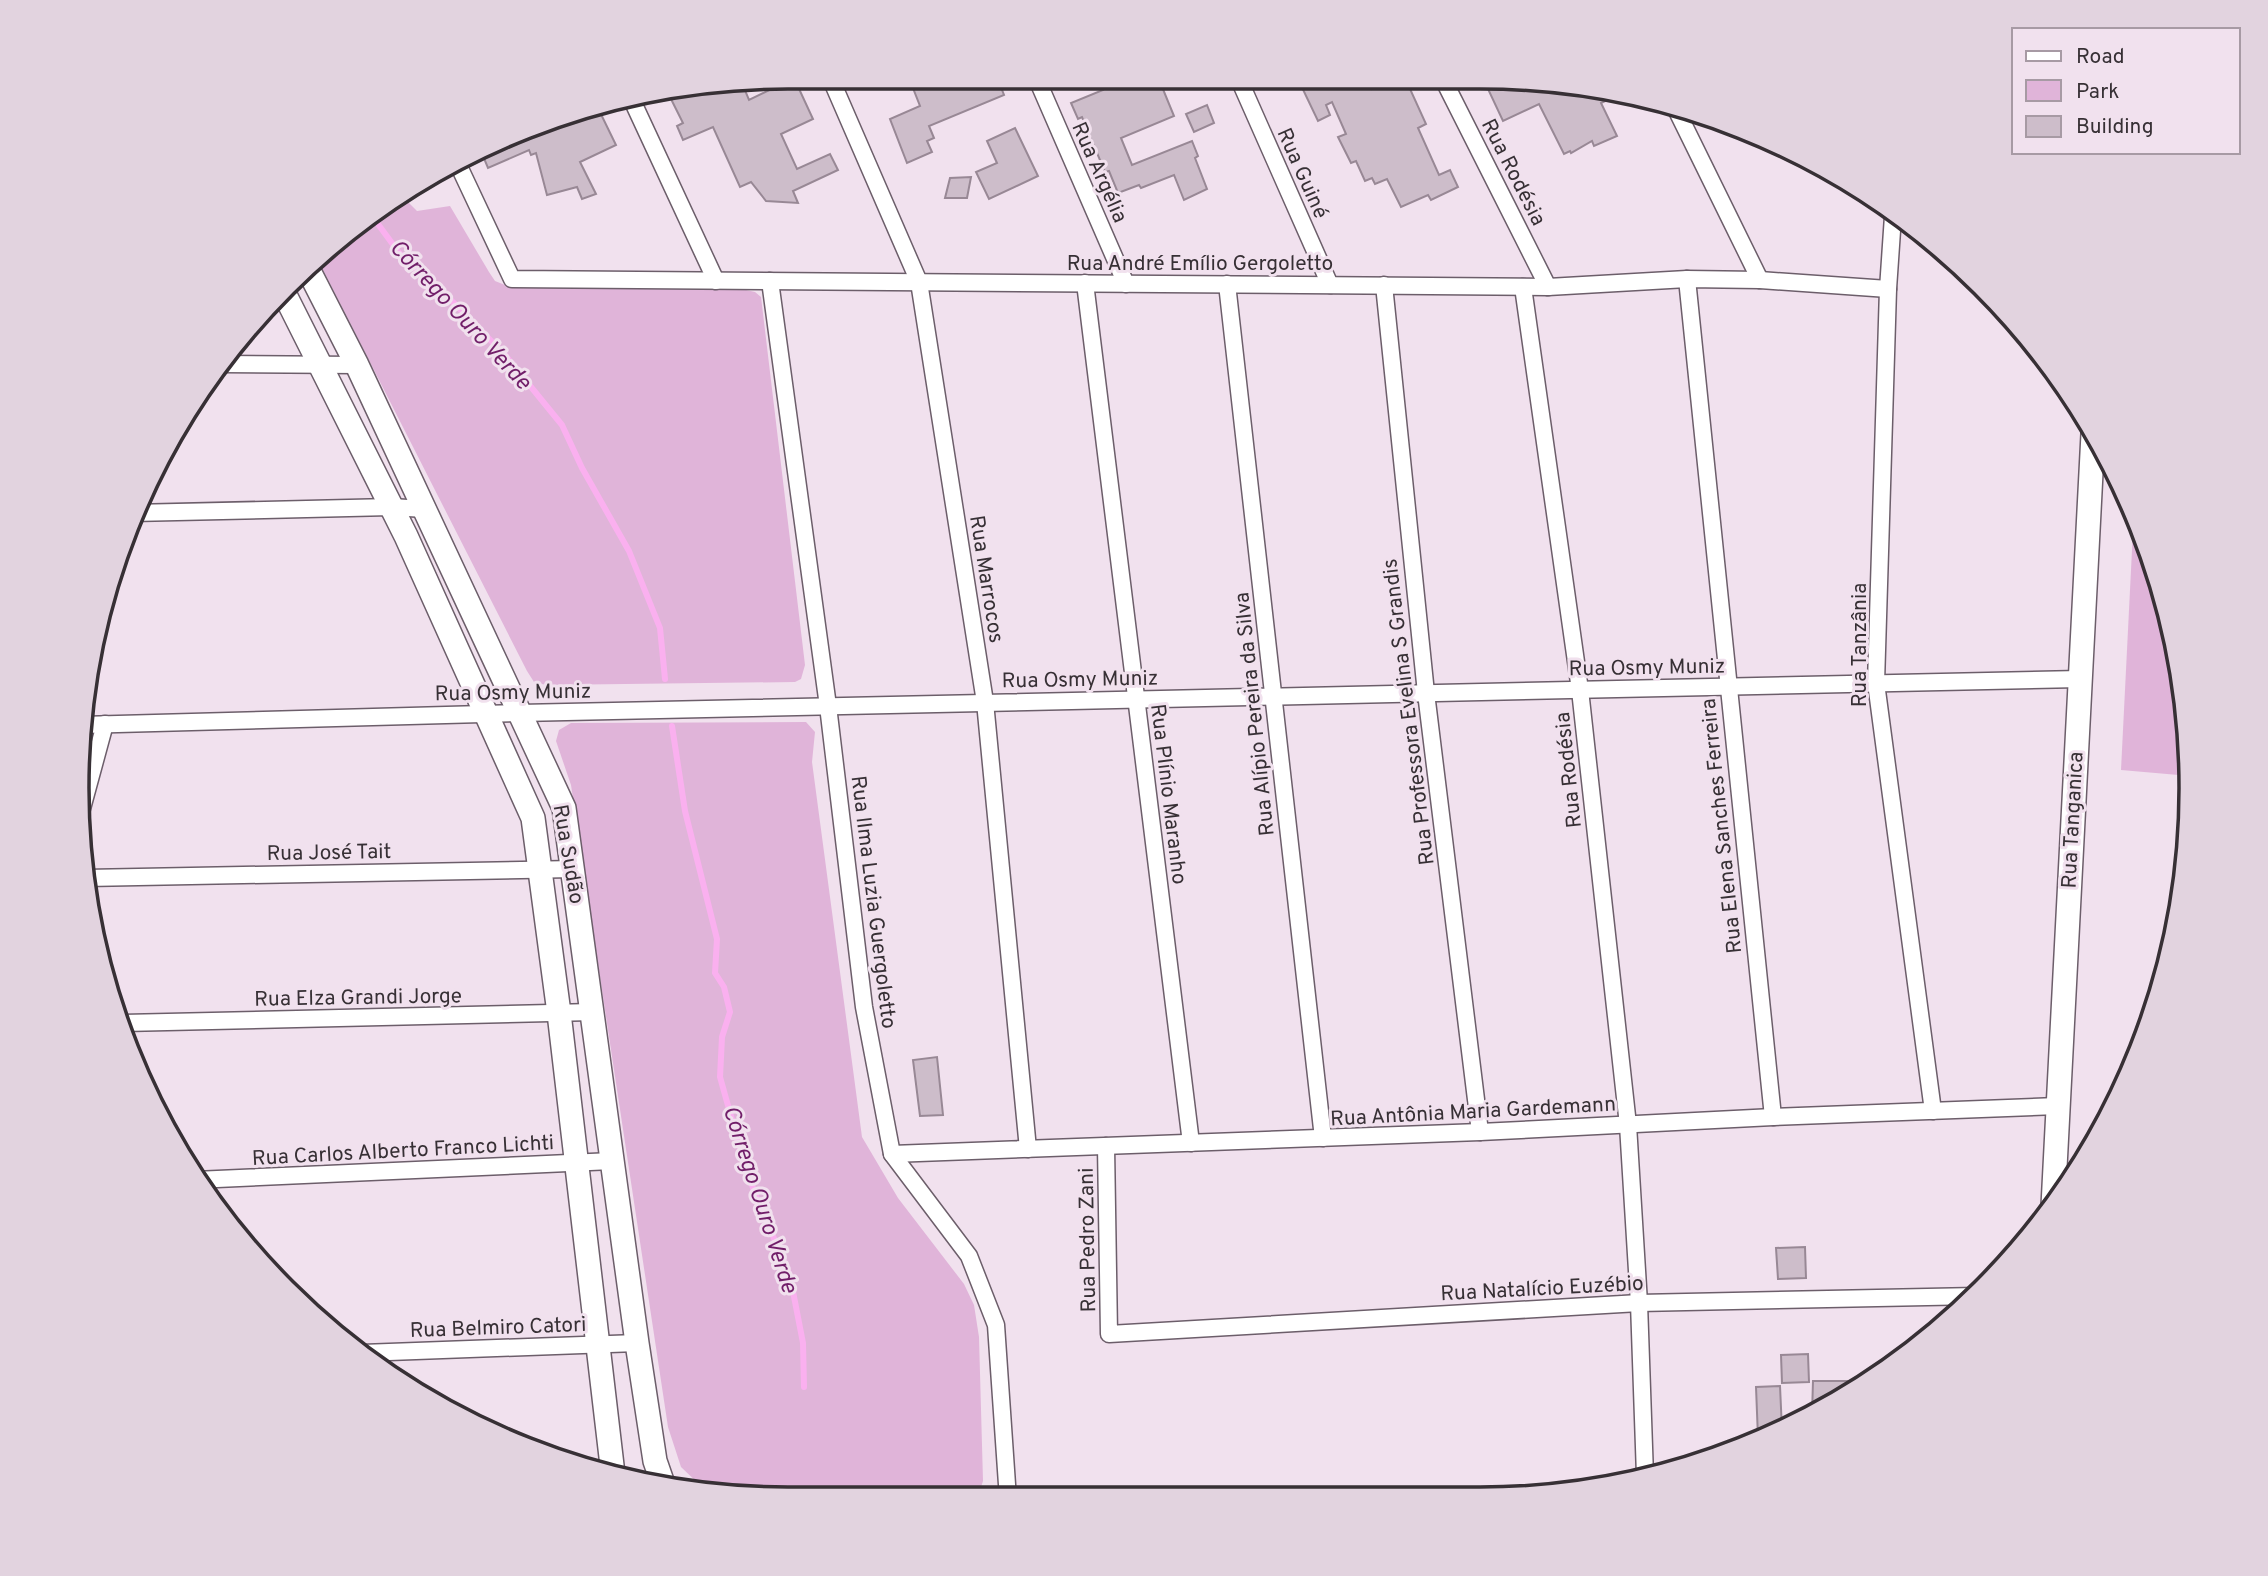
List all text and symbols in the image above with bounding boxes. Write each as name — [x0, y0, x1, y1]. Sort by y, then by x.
legend — [2012, 28, 2240, 154]
text: Road — [2076, 44, 2125, 71]
text: Park — [2076, 79, 2119, 106]
text: Building — [2076, 114, 2154, 141]
street label: Rua Rodésia — [1474, 115, 1551, 231]
street label: Rua Argélia — [1064, 118, 1133, 227]
street label: Rua Guiné — [1270, 124, 1334, 223]
water label: Córrego Ouro Verde — [382, 234, 537, 398]
street label: Rua André Emílio Gergoletto — [1067, 251, 1333, 278]
street label: Rua Marrocos — [962, 513, 1009, 645]
street label: Rua Professora Evelina S Grandis — [1377, 557, 1442, 867]
street label: Rua Tanzânia — [1847, 583, 1874, 707]
street label: Rua Alípio Pereira da Silva — [1229, 591, 1282, 837]
street label: Rua Osmy Muniz — [1568, 654, 1726, 683]
street label: Rua Osmy Muniz — [1001, 666, 1159, 695]
street label: Rua Osmy Muniz — [434, 679, 592, 708]
street label: Rua Elena Sanches Ferreira — [1696, 697, 1749, 955]
street label: Rua Plínio Maranho — [1143, 702, 1192, 886]
street label: Rua Rodésia — [1550, 711, 1589, 829]
street label: Rua Tanganica — [2056, 751, 2091, 889]
street label: Rua Ilma Luzia Guergoletto — [844, 774, 901, 1030]
street label: Rua Sudão — [546, 802, 590, 906]
street label: Rua José Tait — [266, 839, 392, 868]
street label: Rua Elza Grandi Jorge — [254, 983, 462, 1014]
street label: Rua Antônia Maria Gardemann — [1330, 1092, 1617, 1133]
water label: Córrego Ouro Verde — [715, 1102, 803, 1298]
street label: Rua Carlos Alberto Franco Lichti — [251, 1130, 555, 1173]
street label: Rua Pedro Zani — [1074, 1167, 1103, 1313]
street label: Rua Natalício Euzébio — [1440, 1271, 1644, 1308]
street label: Rua Belmiro Catori — [409, 1312, 587, 1345]

